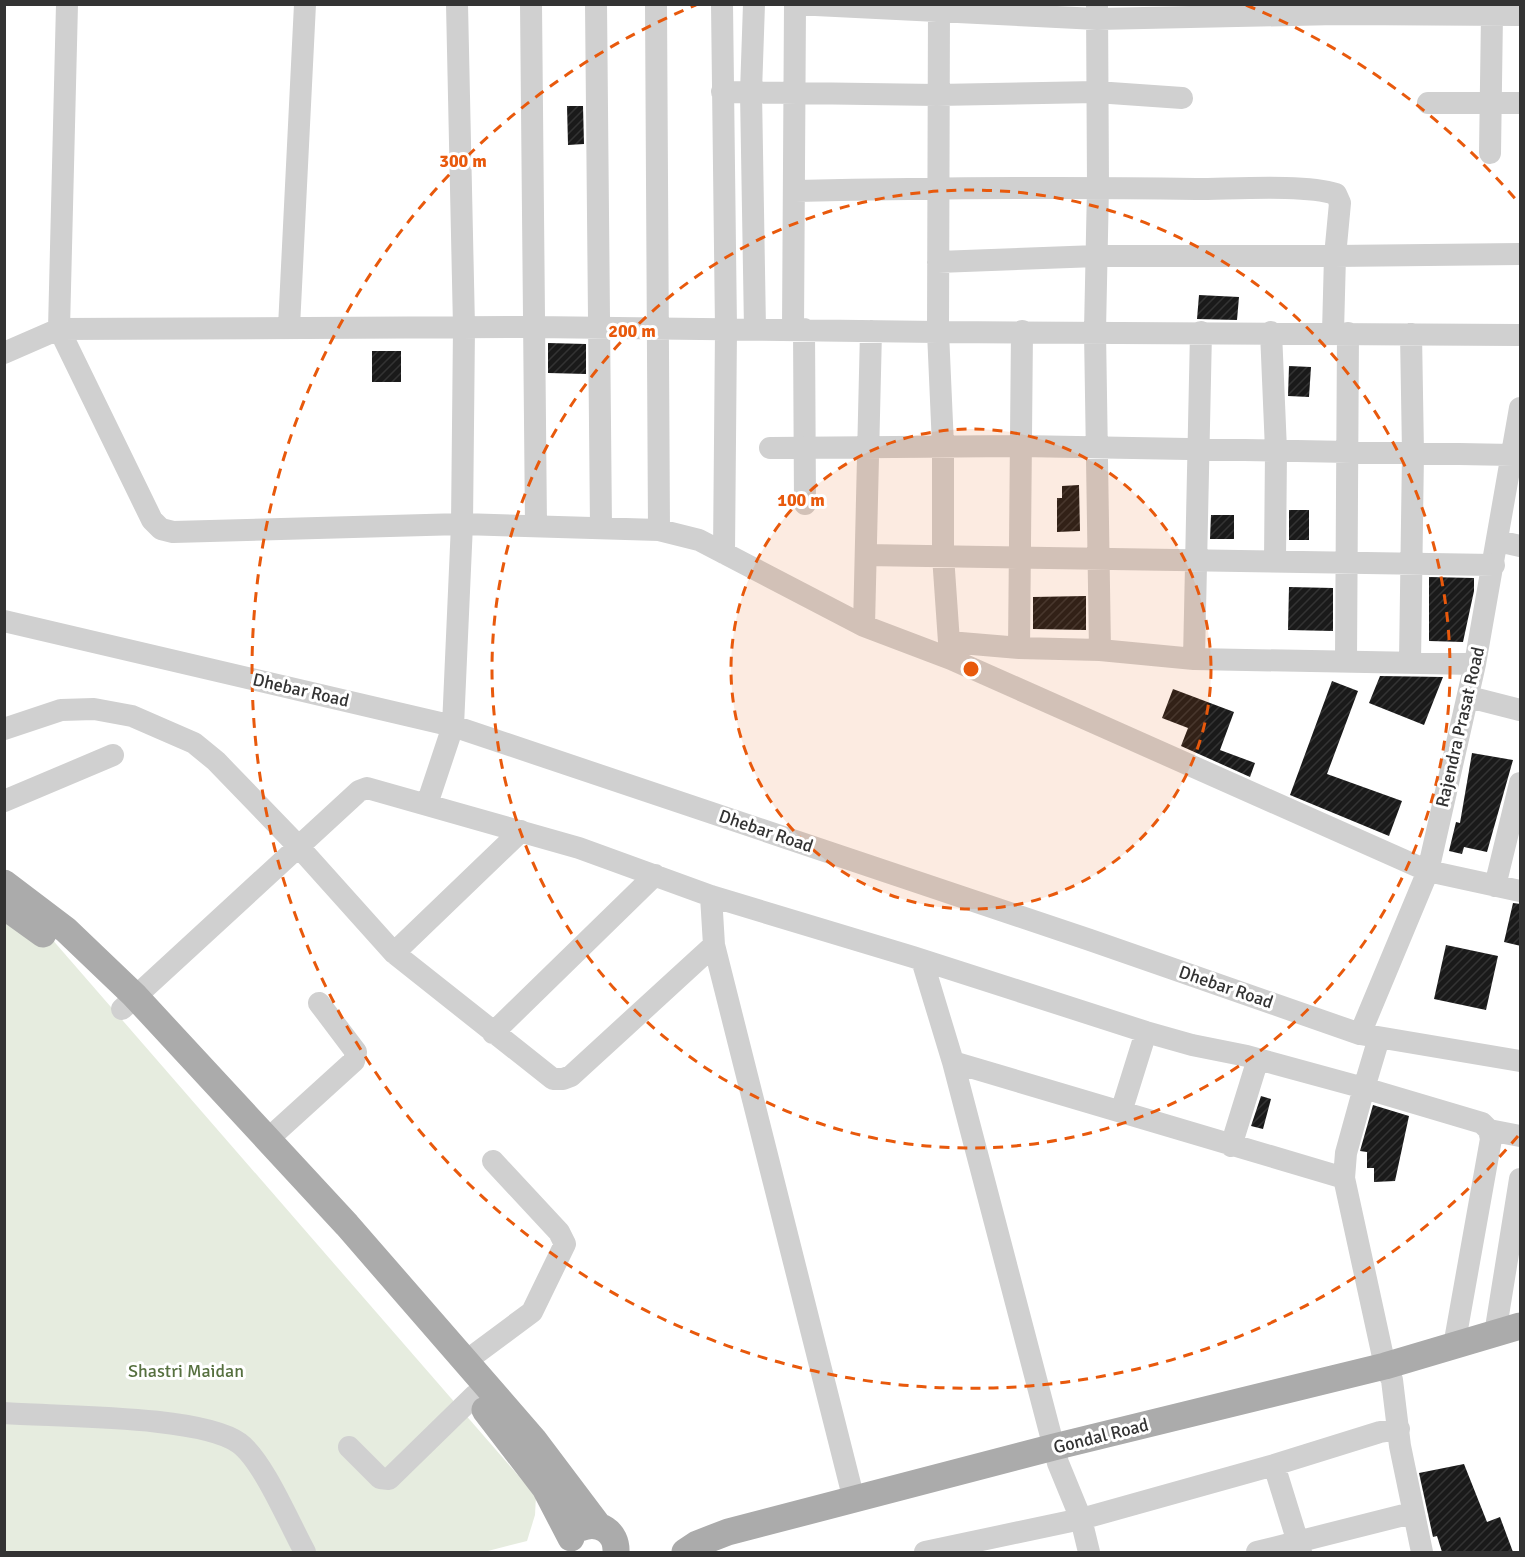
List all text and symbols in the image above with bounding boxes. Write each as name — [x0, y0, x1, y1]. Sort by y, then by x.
text: 300 m — [439, 150, 487, 172]
text: 200 m — [608, 320, 656, 342]
text: 100 m — [777, 489, 825, 511]
street label: Rajendra Prasat Road — [1431, 645, 1489, 809]
centre of rings — [961, 659, 981, 679]
street label: Dhebar Road — [251, 668, 351, 712]
street label: Dhebar Road — [716, 805, 816, 857]
street label: Dhebar Road — [1176, 961, 1276, 1013]
park label: Shastri Maidan — [128, 1360, 244, 1382]
street label: Gondal Road — [1051, 1414, 1151, 1458]

